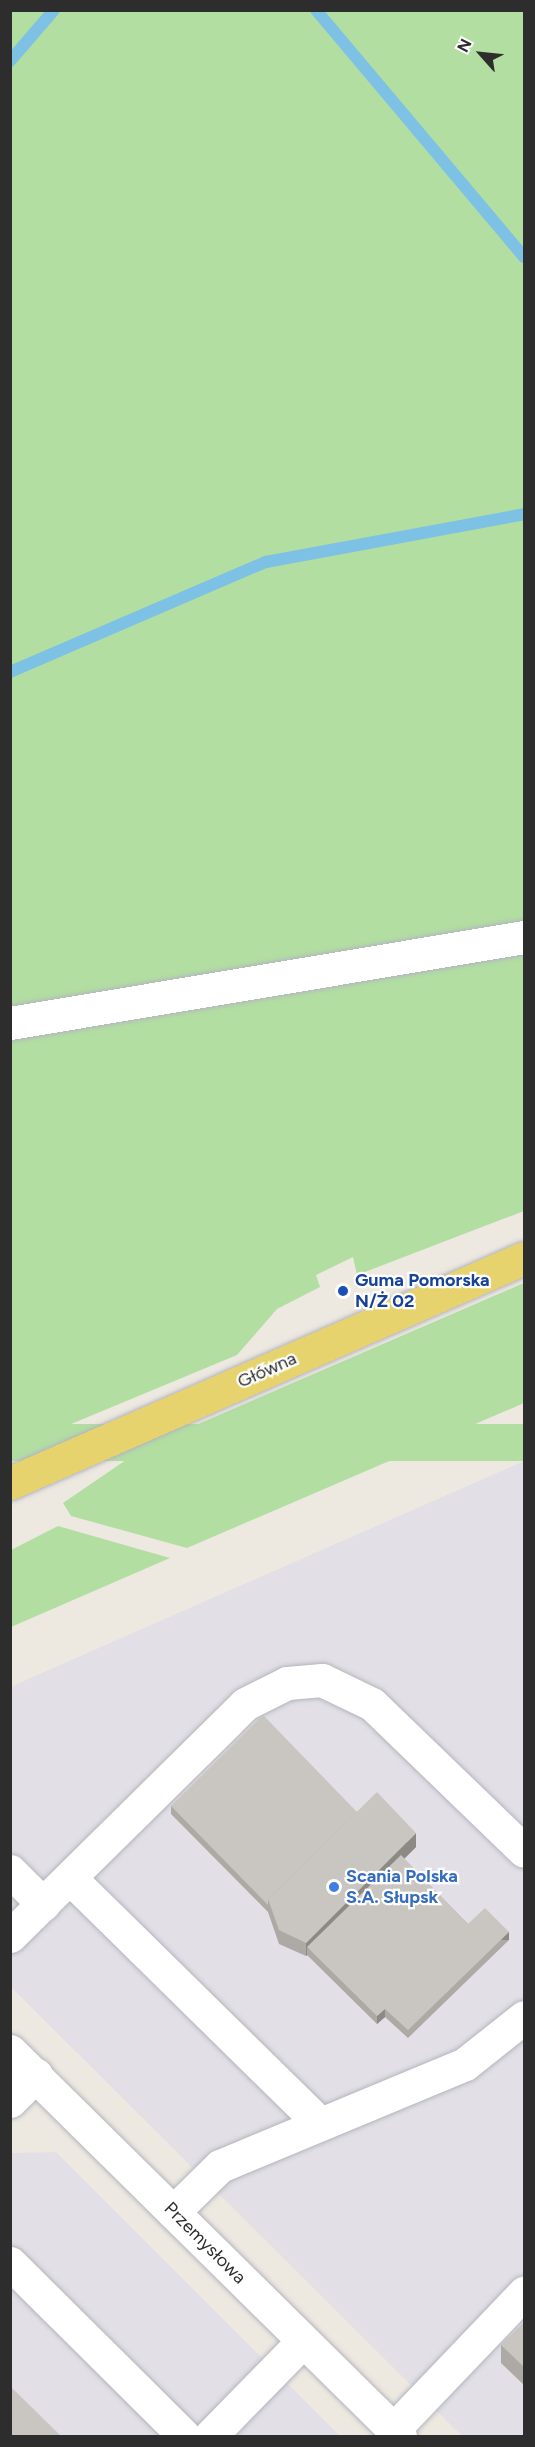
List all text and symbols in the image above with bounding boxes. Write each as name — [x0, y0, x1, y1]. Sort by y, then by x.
north arrow — [451, 24, 511, 84]
text: N — [453, 36, 476, 55]
place label: Guma Pomorska N/Ż 02 — [355, 1270, 489, 1312]
marker: Guma Pomorska N/Ż 02 — [336, 1284, 350, 1298]
street label: Główna — [234, 1347, 300, 1393]
place label: Scania Polska S.A. Słupsk — [346, 1866, 458, 1908]
marker: Scania Polska S.A. Słupsk — [327, 1880, 341, 1894]
street label: Przemysłowa — [160, 2198, 250, 2288]

